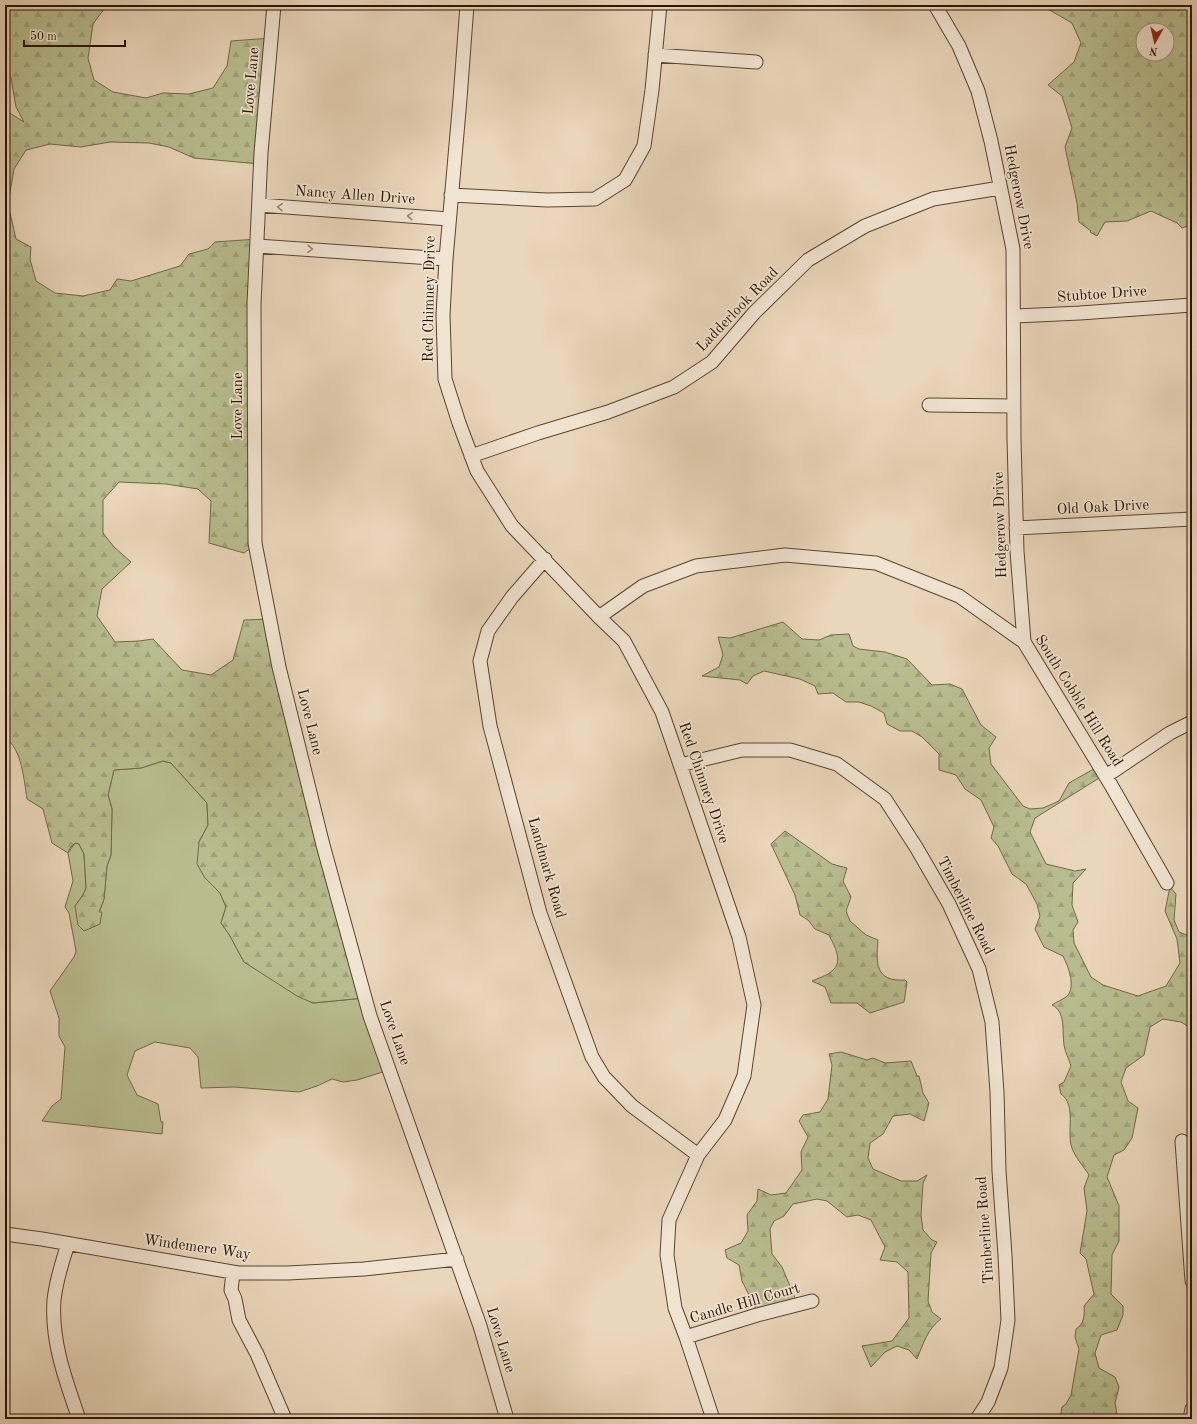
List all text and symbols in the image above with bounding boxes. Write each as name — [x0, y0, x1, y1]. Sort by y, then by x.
scale bar — [24, 22, 125, 48]
north arrow — [1135, 22, 1175, 62]
text: 50 m — [30, 30, 57, 43]
text: N — [1148, 44, 1159, 56]
street label: Love Lane — [242, 47, 262, 115]
street label: Hedgerow Drive — [1000, 143, 1036, 251]
street label: Nancy Allen Drive — [294, 184, 416, 208]
one-way arrow — [277, 202, 283, 211]
one-way arrow — [407, 212, 413, 221]
street label: Red Chimney Drive — [421, 235, 439, 363]
one-way arrow — [307, 245, 313, 254]
street label: Ladderlook Road — [694, 265, 782, 355]
street label: Stubtoe Drive — [1057, 284, 1148, 306]
street label: Love Lane — [231, 372, 246, 440]
street label: Hedgerow Drive — [992, 471, 1010, 579]
street label: Old Oak Drive — [1056, 498, 1150, 518]
street label: South Cobble Hill Road — [1031, 633, 1125, 770]
street label: Love Lane — [294, 687, 324, 757]
street label: Red Chimney Drive — [675, 721, 731, 846]
street label: Landmark Road — [524, 816, 568, 920]
street label: Timberline Road — [934, 854, 996, 958]
street label: Love Lane — [376, 999, 412, 1068]
street label: Timberline Road — [975, 1175, 997, 1284]
street label: Windemere Way — [142, 1233, 252, 1263]
street label: Candle Hill Court — [688, 1281, 802, 1327]
street label: Love Lane — [483, 1305, 517, 1375]

